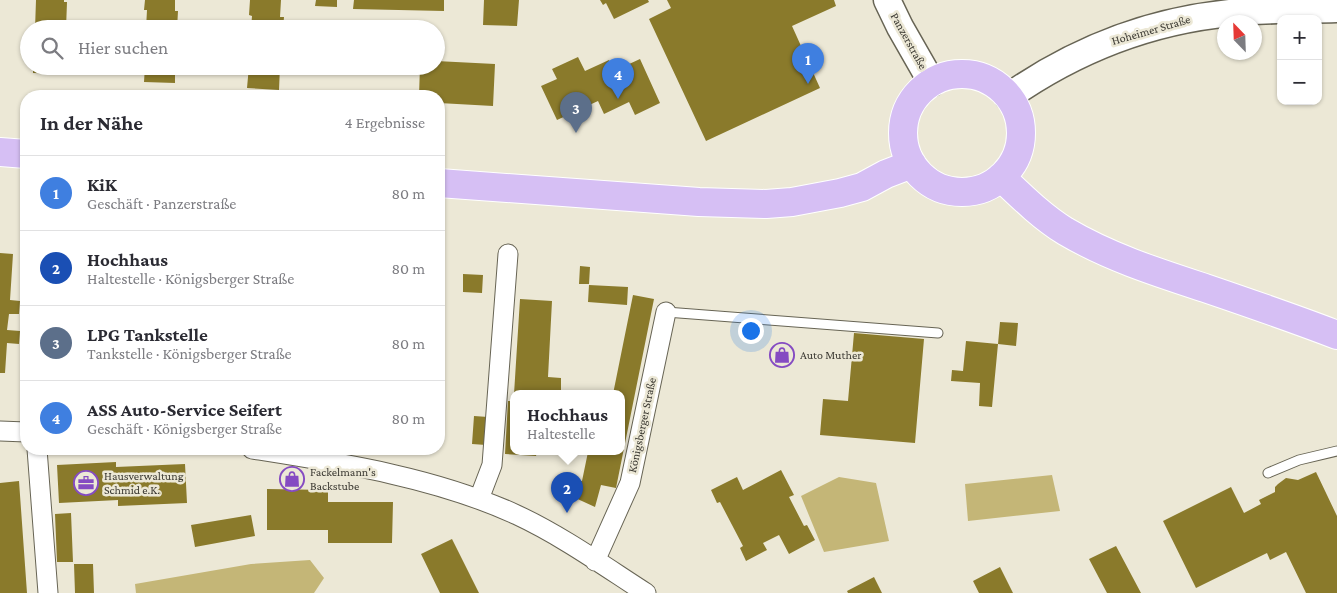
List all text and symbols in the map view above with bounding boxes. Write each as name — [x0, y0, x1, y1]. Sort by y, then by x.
street label: Panzerstraße — [888, 10, 930, 72]
street label: Hoheimer Straße — [1110, 12, 1192, 48]
north arrow — [1217, 15, 1262, 60]
map controls — [1277, 15, 1322, 105]
button: + — [1277, 15, 1322, 60]
search box — [20, 20, 445, 75]
icon: search — [38, 34, 66, 62]
text: Hier suchen — [78, 37, 168, 58]
pin: 1 — [792, 43, 824, 84]
pin: 4 — [602, 58, 634, 99]
button: − — [1277, 60, 1322, 105]
pin: 3 — [560, 92, 592, 133]
text: In der Nähe — [40, 111, 143, 135]
text: 4 Ergebnisse — [345, 114, 425, 131]
text: KiK — [87, 174, 117, 195]
text: 1 — [53, 185, 59, 202]
text: 80 m — [391, 185, 425, 202]
text: Geschäft · Panzerstraße — [87, 195, 236, 212]
text: Hochhaus — [87, 249, 168, 270]
text: 2 — [52, 260, 60, 277]
text: 80 m — [391, 260, 425, 277]
text: Haltestelle · Königsberger Straße — [87, 270, 294, 287]
your location — [738, 318, 764, 344]
text: LPG Tankstelle — [87, 324, 208, 345]
text: 3 — [52, 335, 60, 352]
text: 80 m — [391, 335, 425, 352]
shop icon: Auto Muther — [769, 342, 795, 368]
text: Tankstelle · Königsberger Straße — [87, 345, 292, 362]
place label: Auto Muther — [800, 348, 862, 362]
street label: Königsberger Straße — [625, 376, 659, 474]
popup — [510, 390, 625, 455]
text: ASS Auto-Service Seifert — [87, 399, 282, 420]
text: Hochhaus — [527, 404, 608, 425]
text: 4 — [52, 410, 60, 427]
text: 80 m — [391, 410, 425, 427]
text: Geschäft · Königsberger Straße — [87, 420, 282, 437]
text: Haltestelle — [527, 425, 595, 442]
place label: Fackelmann's Backstube — [310, 465, 376, 493]
shop icon: Fackelmann's Backstube — [279, 466, 305, 492]
place label: Hausverwaltung Schmid e.K. — [104, 469, 184, 497]
office icon: Hausverwaltung Schmid e.K. — [73, 470, 99, 496]
pin: 2 — [551, 472, 583, 513]

